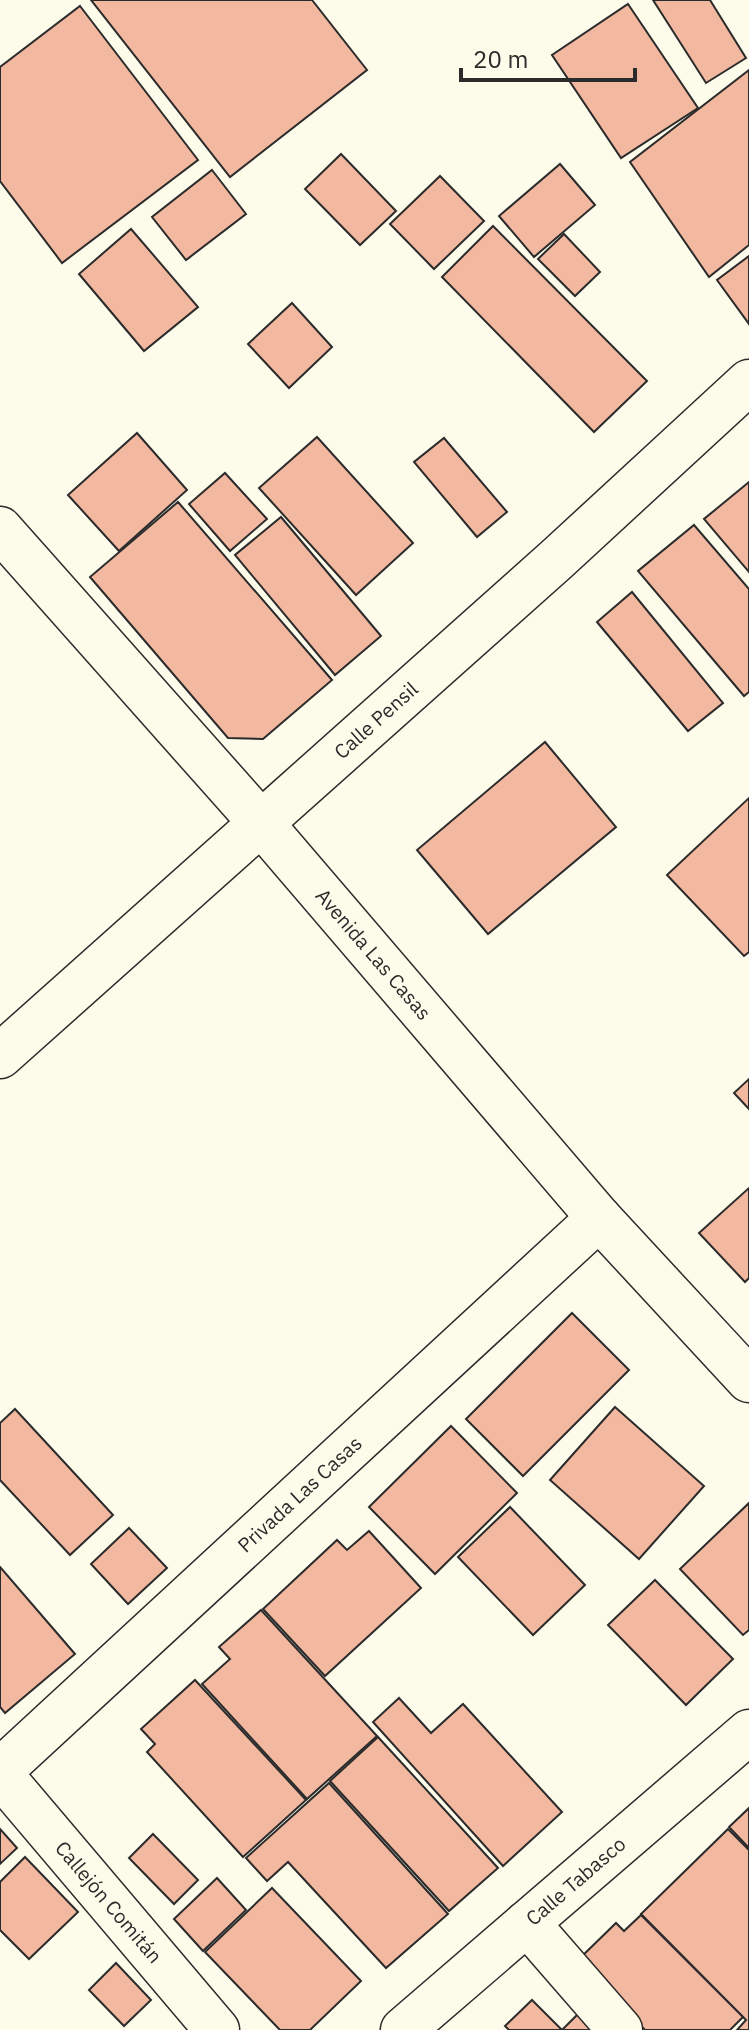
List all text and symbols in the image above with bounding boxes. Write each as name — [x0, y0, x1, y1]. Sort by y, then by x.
scale bar — [461, 32, 635, 82]
text: 20 m — [473, 43, 528, 75]
street label: Calle Pensil — [328, 675, 423, 765]
street label: Avenida Las Casas — [310, 883, 438, 1025]
street label: Privada Las Casas — [231, 1430, 367, 1558]
street label: Calle Tabasco — [520, 1830, 631, 1931]
street label: Callejón Comitán — [49, 1835, 169, 1969]

